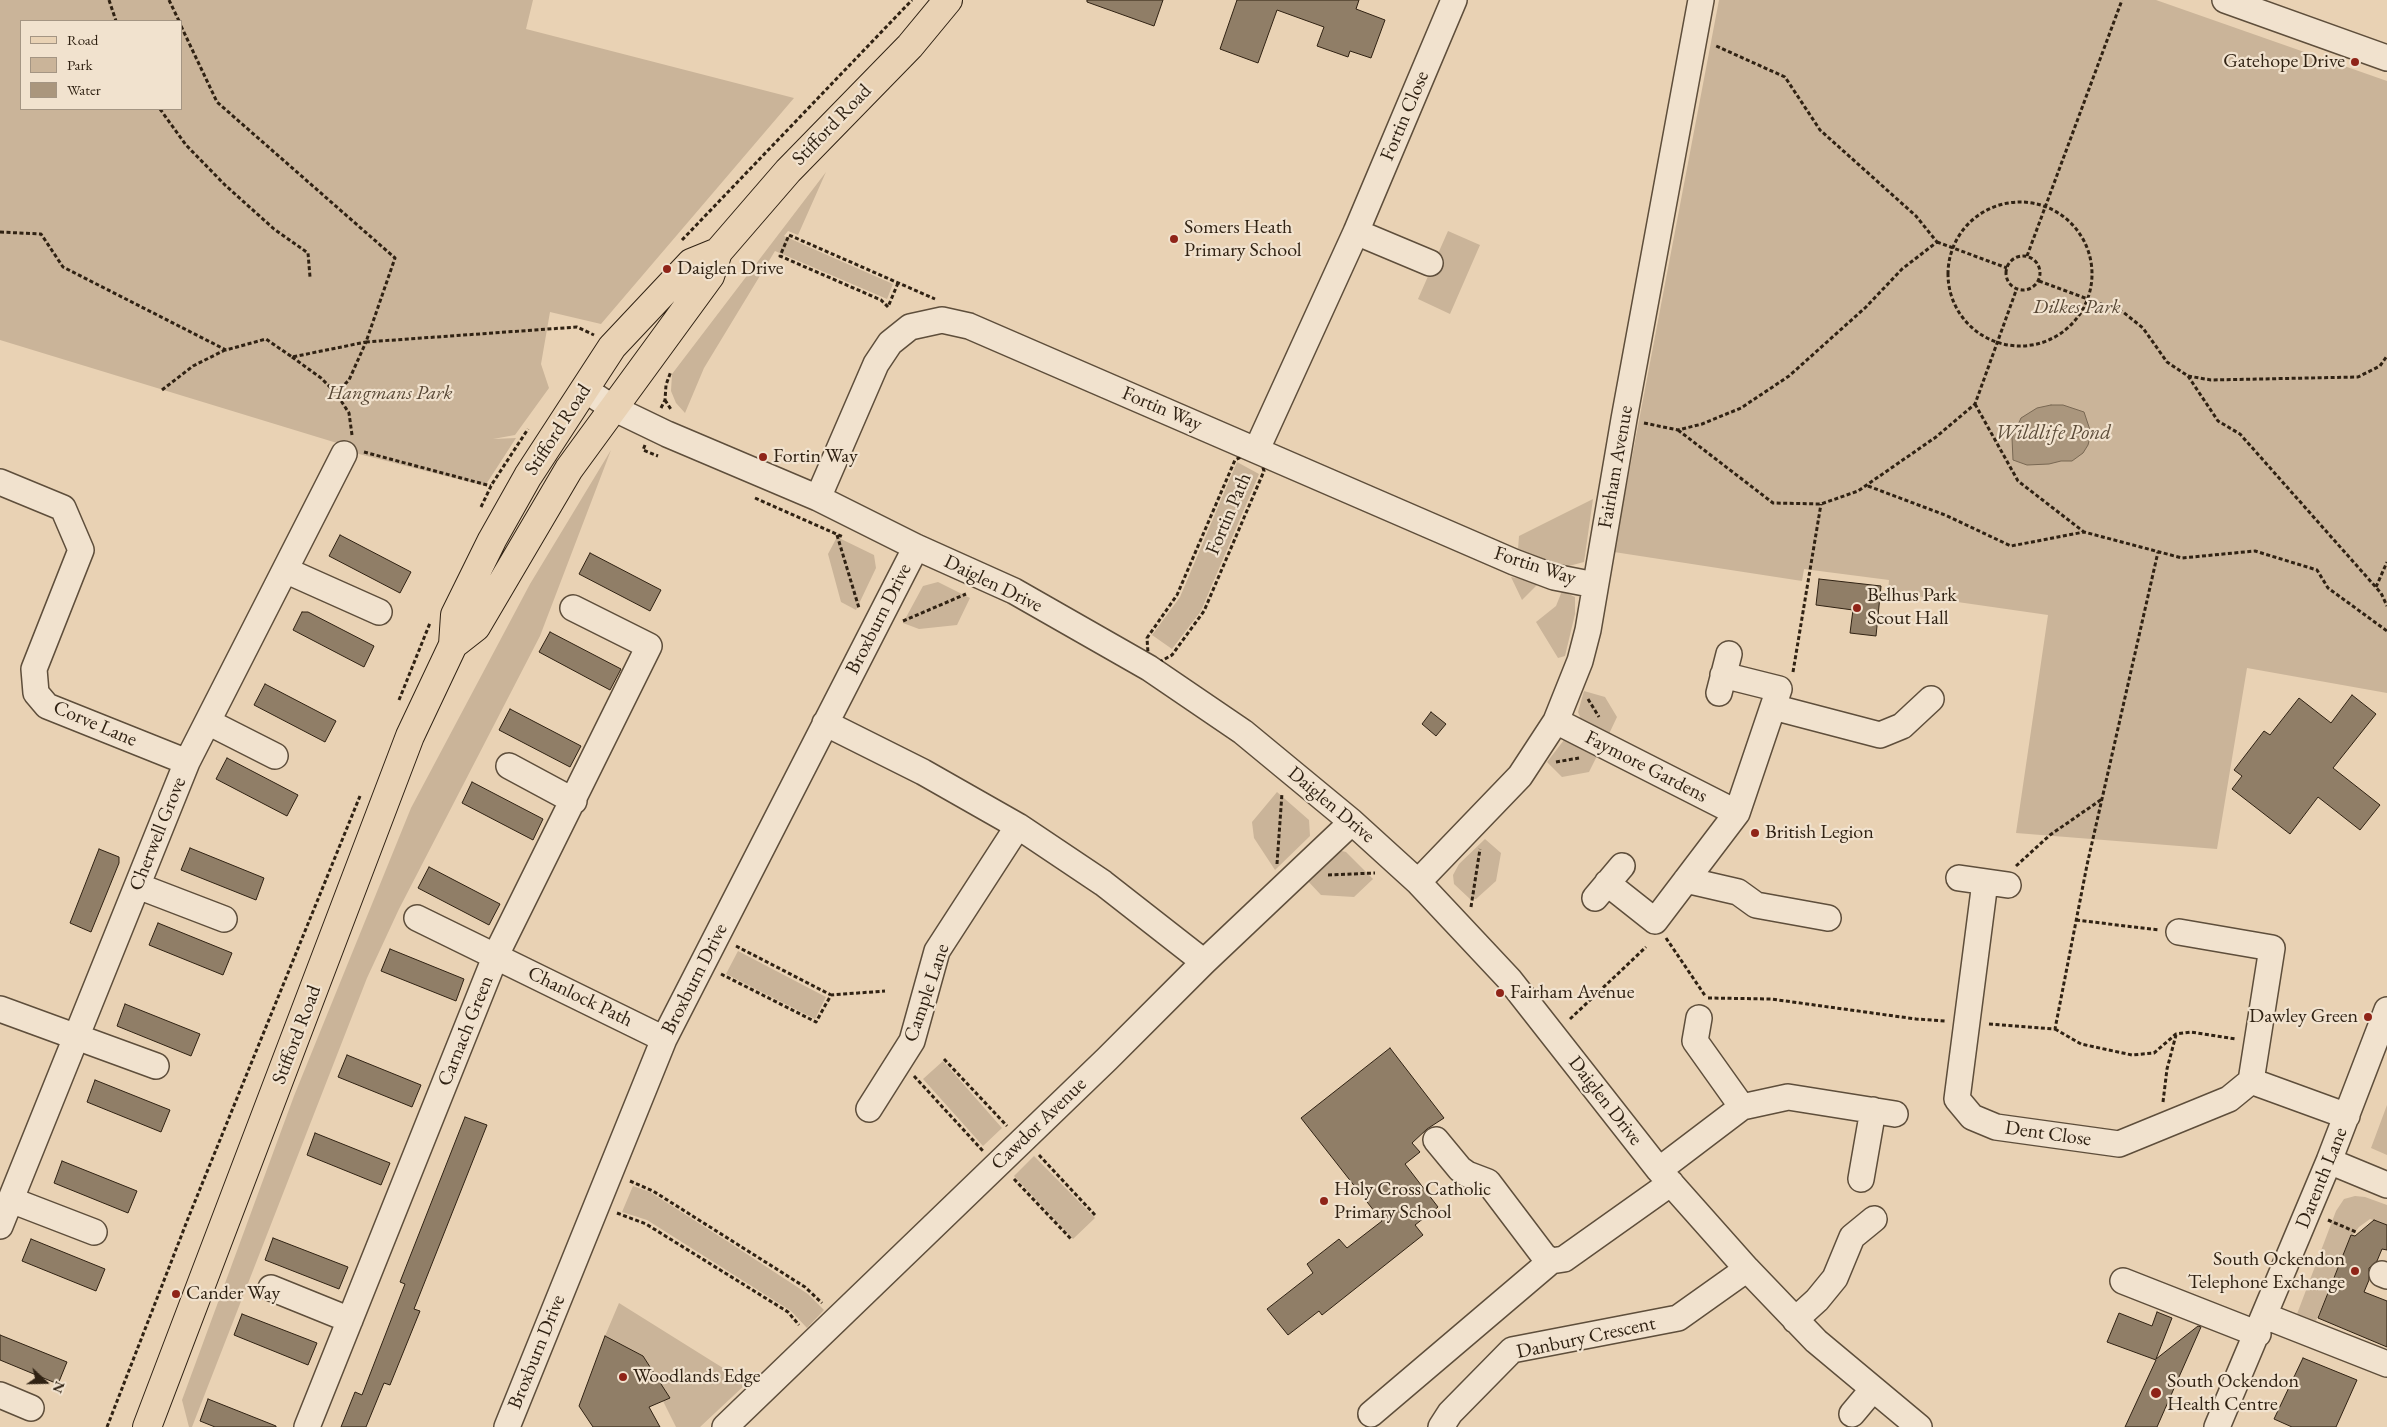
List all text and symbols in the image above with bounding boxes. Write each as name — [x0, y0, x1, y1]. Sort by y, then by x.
legend — [20, 20, 182, 110]
text: Road — [67, 30, 98, 49]
place label: Gatehope Drive — [2223, 50, 2345, 74]
text: Park — [67, 55, 93, 74]
marker: Gatehope Drive — [2349, 56, 2361, 68]
street label: Fortin Close — [1375, 68, 1435, 164]
street label: Stifford Road — [787, 79, 877, 171]
text: Water — [67, 80, 101, 99]
place label: Somers Heath Primary School — [1184, 216, 1302, 263]
marker: Somers Heath Primary School — [1168, 233, 1180, 245]
place label: Daiglen Drive — [677, 257, 784, 281]
marker: Daiglen Drive — [661, 263, 673, 275]
park label: Dilkes Park — [2033, 296, 2121, 320]
street label: Stifford Road — [520, 380, 596, 480]
street label: Fortin Way — [1118, 381, 1206, 437]
park label: Hangmans Park — [327, 382, 453, 406]
street label: Fairham Avenue — [1593, 404, 1639, 530]
water label: Wildlife Pond — [1995, 420, 2111, 446]
place label: Fortin Way — [773, 445, 858, 469]
marker: Fortin Way — [757, 451, 769, 463]
street label: Fortin Path — [1201, 469, 1257, 559]
street label: Fortin Way — [1491, 541, 1579, 591]
street label: Daiglen Drive — [940, 550, 1046, 618]
street label: Broxburn Drive — [841, 560, 917, 678]
place label: Belhus Park Scout Hall — [1867, 584, 1957, 631]
marker: Belhus Park Scout Hall — [1851, 602, 1863, 614]
street label: Corve Lane — [49, 696, 141, 752]
street label: Faymore Gardens — [1581, 726, 1711, 808]
street label: Daiglen Drive — [1282, 762, 1380, 848]
street label: Cherwell Grove — [124, 774, 192, 894]
place label: British Legion — [1765, 821, 1874, 845]
marker: British Legion — [1749, 827, 1761, 839]
street label: Broxburn Drive — [657, 920, 733, 1038]
street label: Cample Lane — [899, 941, 955, 1045]
street label: Chanlock Path — [524, 961, 636, 1033]
street label: Carnach Green — [433, 972, 499, 1090]
place label: Fairham Avenue — [1510, 981, 1634, 1005]
street label: Stifford Road — [267, 982, 327, 1088]
marker: Fairham Avenue — [1494, 987, 1506, 999]
place label: Dawley Green — [2249, 1005, 2358, 1029]
marker: Dawley Green — [2362, 1011, 2374, 1023]
street label: Daiglen Drive — [1563, 1052, 1647, 1150]
street label: Cawdor Avenue — [986, 1073, 1092, 1175]
street label: Dent Close — [2003, 1116, 2093, 1152]
street label: Darenth Lane — [2291, 1124, 2353, 1232]
place label: Holy Cross Catholic Primary School — [1334, 1178, 1491, 1225]
marker: Holy Cross Catholic Primary School — [1318, 1195, 1330, 1207]
place label: South Ockendon Telephone Exchange — [2188, 1248, 2345, 1295]
marker: South Ockendon Telephone Exchange — [2349, 1265, 2361, 1277]
place label: Cander Way — [186, 1282, 280, 1306]
marker: Cander Way — [170, 1288, 182, 1300]
street label: Broxburn Drive — [503, 1291, 571, 1413]
street label: Danbury Crescent — [1514, 1312, 1658, 1364]
north arrow — [20, 1357, 70, 1407]
place label: Woodlands Edge — [633, 1365, 761, 1389]
place label: South Ockendon Health Centre — [2167, 1370, 2299, 1417]
marker: Woodlands Edge — [617, 1371, 629, 1383]
text: N — [49, 1379, 69, 1396]
marker: South Ockendon Health Centre — [2149, 1386, 2163, 1400]

